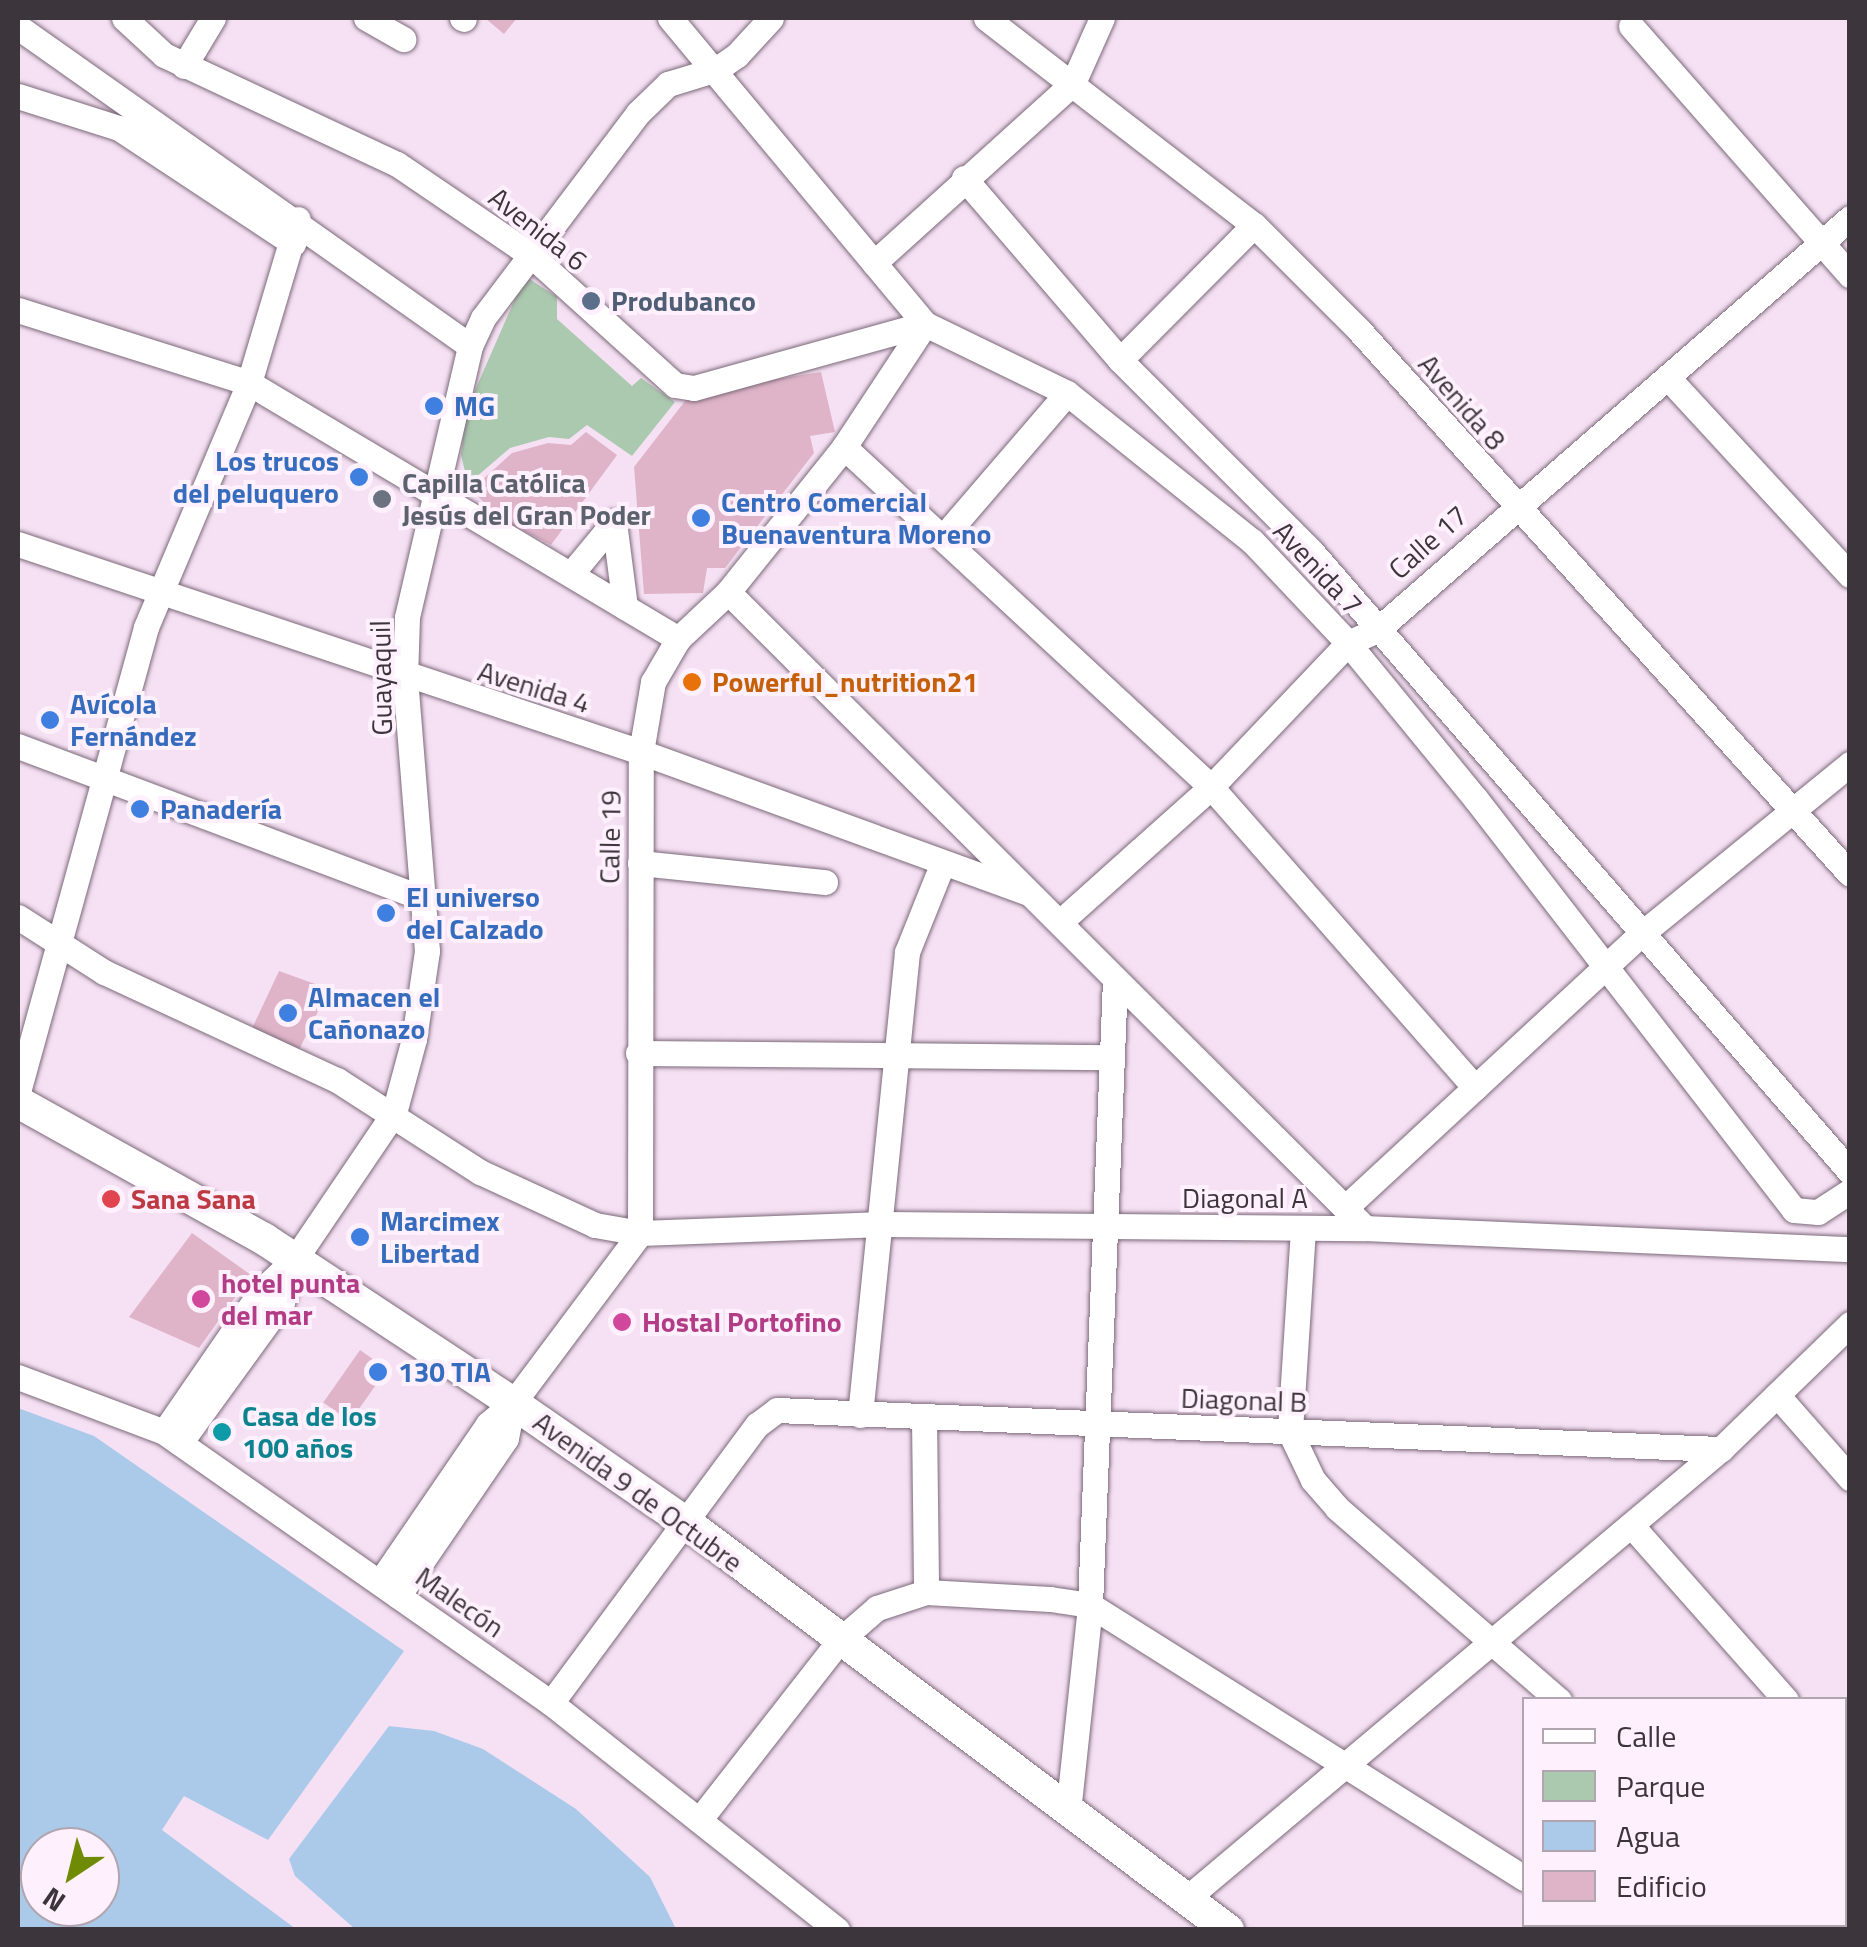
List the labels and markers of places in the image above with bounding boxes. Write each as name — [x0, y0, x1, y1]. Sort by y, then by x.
place label: Produbanco — [611, 284, 756, 318]
marker: Produbanco — [580, 290, 602, 312]
place label: MG — [454, 389, 495, 423]
marker: MG — [423, 395, 445, 417]
place label: Los trucos del peluquero — [173, 444, 339, 510]
marker: Los trucos del peluquero — [348, 466, 370, 488]
place label: Capilla Católica Jesús del Gran Poder — [402, 466, 651, 532]
place label: Centro Comercial Buenaventura Moreno — [721, 485, 991, 551]
marker: Capilla Católica Jesús del Gran Poder — [371, 488, 393, 510]
marker: Centro Comercial Buenaventura Moreno — [690, 507, 712, 529]
place label: Powerful_nutrition21 — [712, 665, 978, 699]
marker: Powerful_nutrition21 — [681, 671, 703, 693]
place label: Avícola Fernández — [70, 687, 197, 753]
marker: Avícola Fernández — [39, 709, 61, 731]
place label: Panadería — [160, 792, 282, 826]
marker: Panadería — [129, 798, 151, 820]
place label: El universo del Calzado — [406, 880, 544, 946]
marker: El universo del Calzado — [375, 902, 397, 924]
place label: Almacen el Cañonazo — [308, 980, 440, 1046]
marker: Almacen el Cañonazo — [277, 1002, 299, 1024]
place label: Sana Sana — [131, 1182, 256, 1216]
marker: Sana Sana — [100, 1188, 122, 1210]
place label: Marcimex Libertad — [380, 1204, 500, 1270]
marker: Marcimex Libertad — [349, 1226, 371, 1248]
place label: hotel punta del mar — [221, 1266, 360, 1332]
marker: hotel punta del mar — [190, 1288, 212, 1310]
place label: Hostal Portofino — [642, 1305, 842, 1339]
marker: Hostal Portofino — [611, 1311, 633, 1333]
place label: 130 TIA — [398, 1355, 491, 1389]
marker: 130 TIA — [367, 1361, 389, 1383]
place label: Casa de los 100 años — [242, 1399, 377, 1465]
marker: Casa de los 100 años — [211, 1421, 233, 1443]

